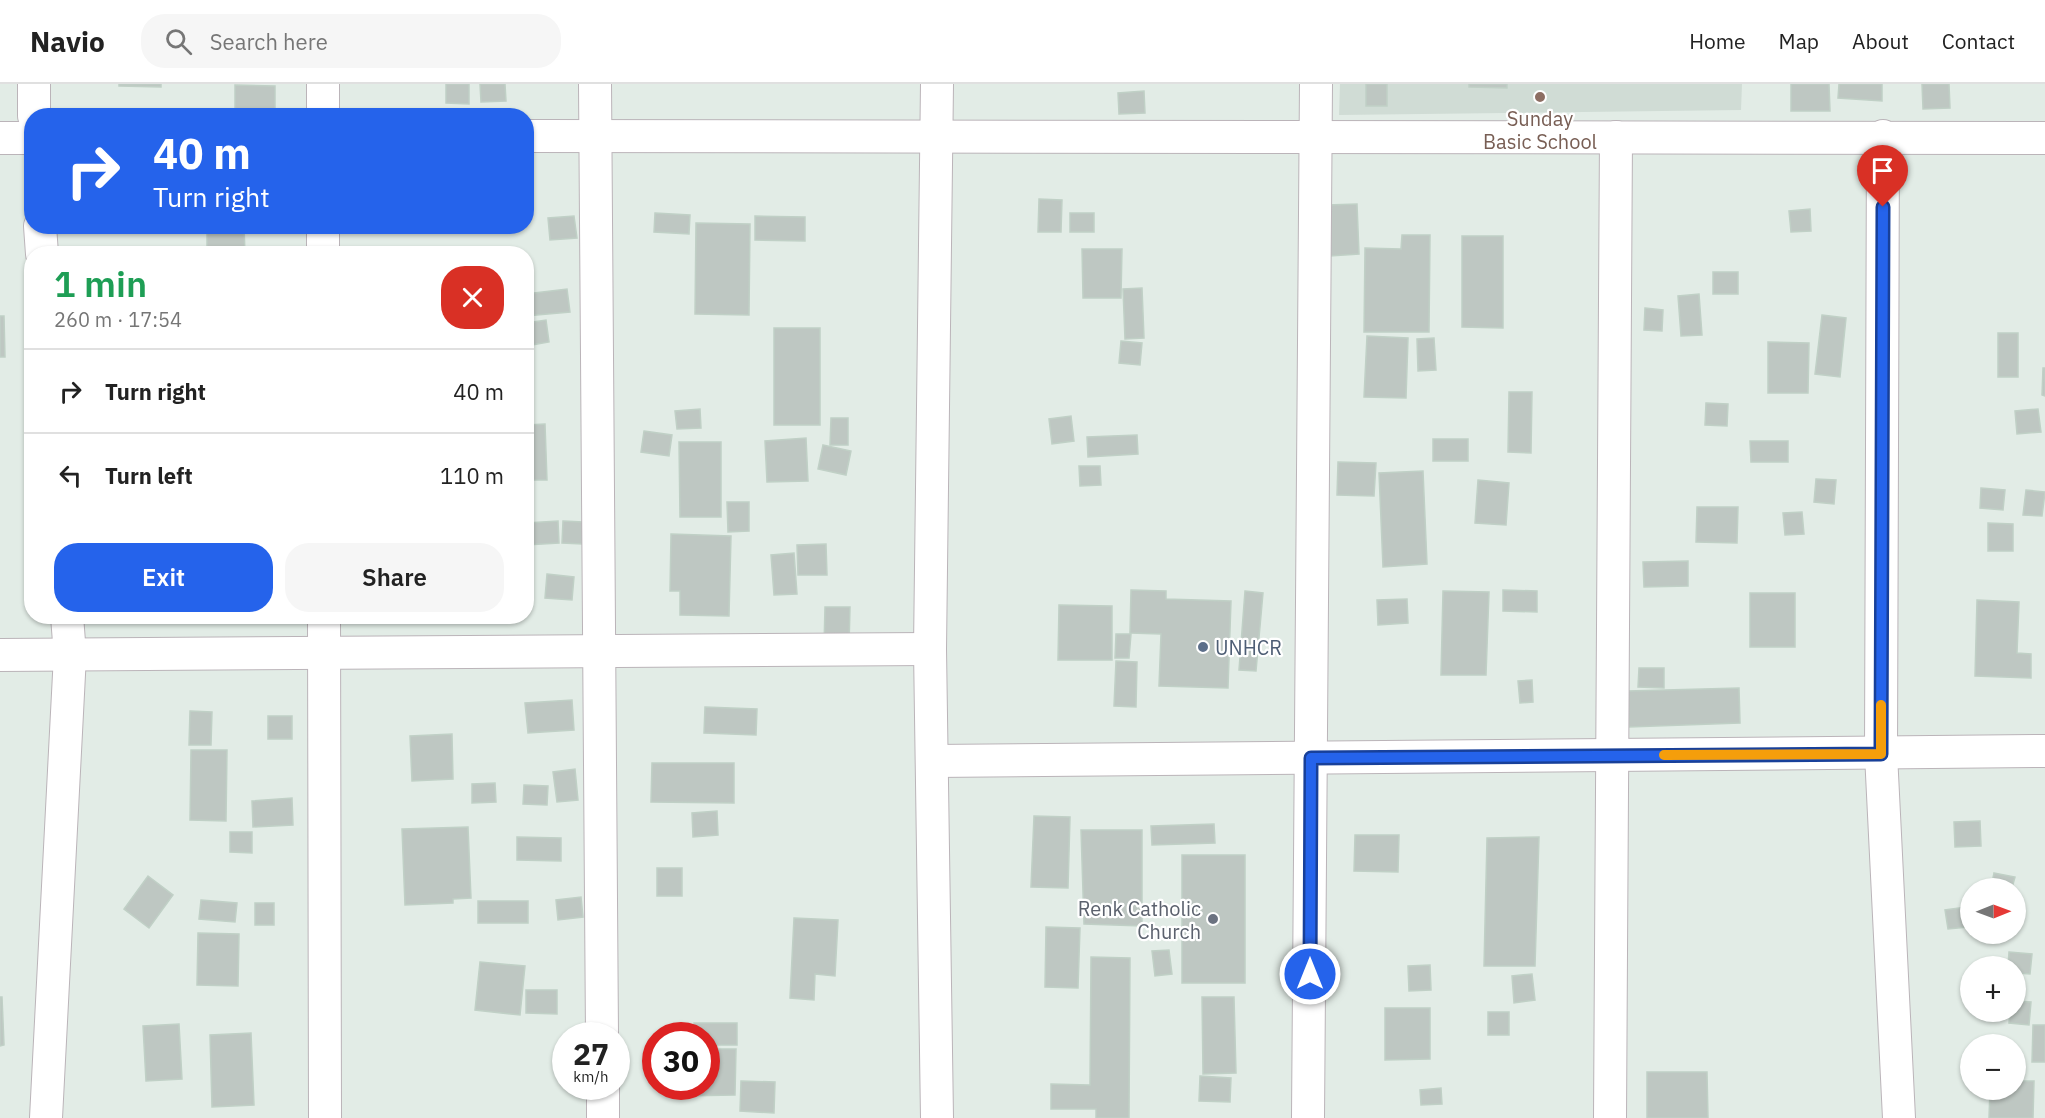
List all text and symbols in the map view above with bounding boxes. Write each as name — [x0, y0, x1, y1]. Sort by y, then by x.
search box — [141, 14, 561, 68]
text: Navio — [30, 23, 105, 60]
icon: search — [162, 25, 195, 58]
text: Search here — [210, 27, 328, 56]
text: Home — [1689, 27, 1746, 55]
text: Map — [1779, 27, 1819, 55]
text: About — [1852, 27, 1909, 55]
text: Contact — [1942, 27, 2015, 55]
marker: Sunday Basic School — [1533, 90, 1547, 104]
place label: Sunday Basic School — [1483, 105, 1597, 155]
text: 40 m — [153, 126, 251, 181]
icon: right — [54, 132, 132, 210]
pin — [1857, 145, 1908, 207]
icon: arrive — [1866, 154, 1899, 187]
text: Turn right — [153, 179, 270, 214]
text: 1 min — [54, 260, 147, 307]
button: close — [441, 266, 504, 329]
text: 260 m · 17:54 — [54, 306, 182, 333]
icon: right — [54, 375, 87, 408]
text: Turn right — [105, 377, 206, 406]
text: 40 m — [453, 377, 504, 406]
icon: left — [54, 459, 87, 492]
text: Turn left — [105, 461, 193, 490]
text: 110 m — [440, 461, 504, 490]
button: Exit — [54, 543, 273, 612]
button: Share — [285, 543, 504, 612]
place label: UNHCR — [1215, 634, 1282, 661]
marker: UNHCR — [1196, 640, 1210, 654]
north arrow — [1960, 878, 2026, 944]
map controls — [1960, 878, 2026, 1100]
place label: Renk Catholic Church — [1078, 895, 1201, 945]
marker: Renk Catholic Church — [1206, 912, 1220, 926]
position arrow — [1278, 942, 1342, 1006]
button: + — [1960, 956, 2026, 1022]
speed limit sign: 30 — [642, 1022, 720, 1100]
text: 27 — [573, 1034, 609, 1073]
button: − — [1960, 1034, 2026, 1100]
text: km/h — [573, 1067, 609, 1086]

